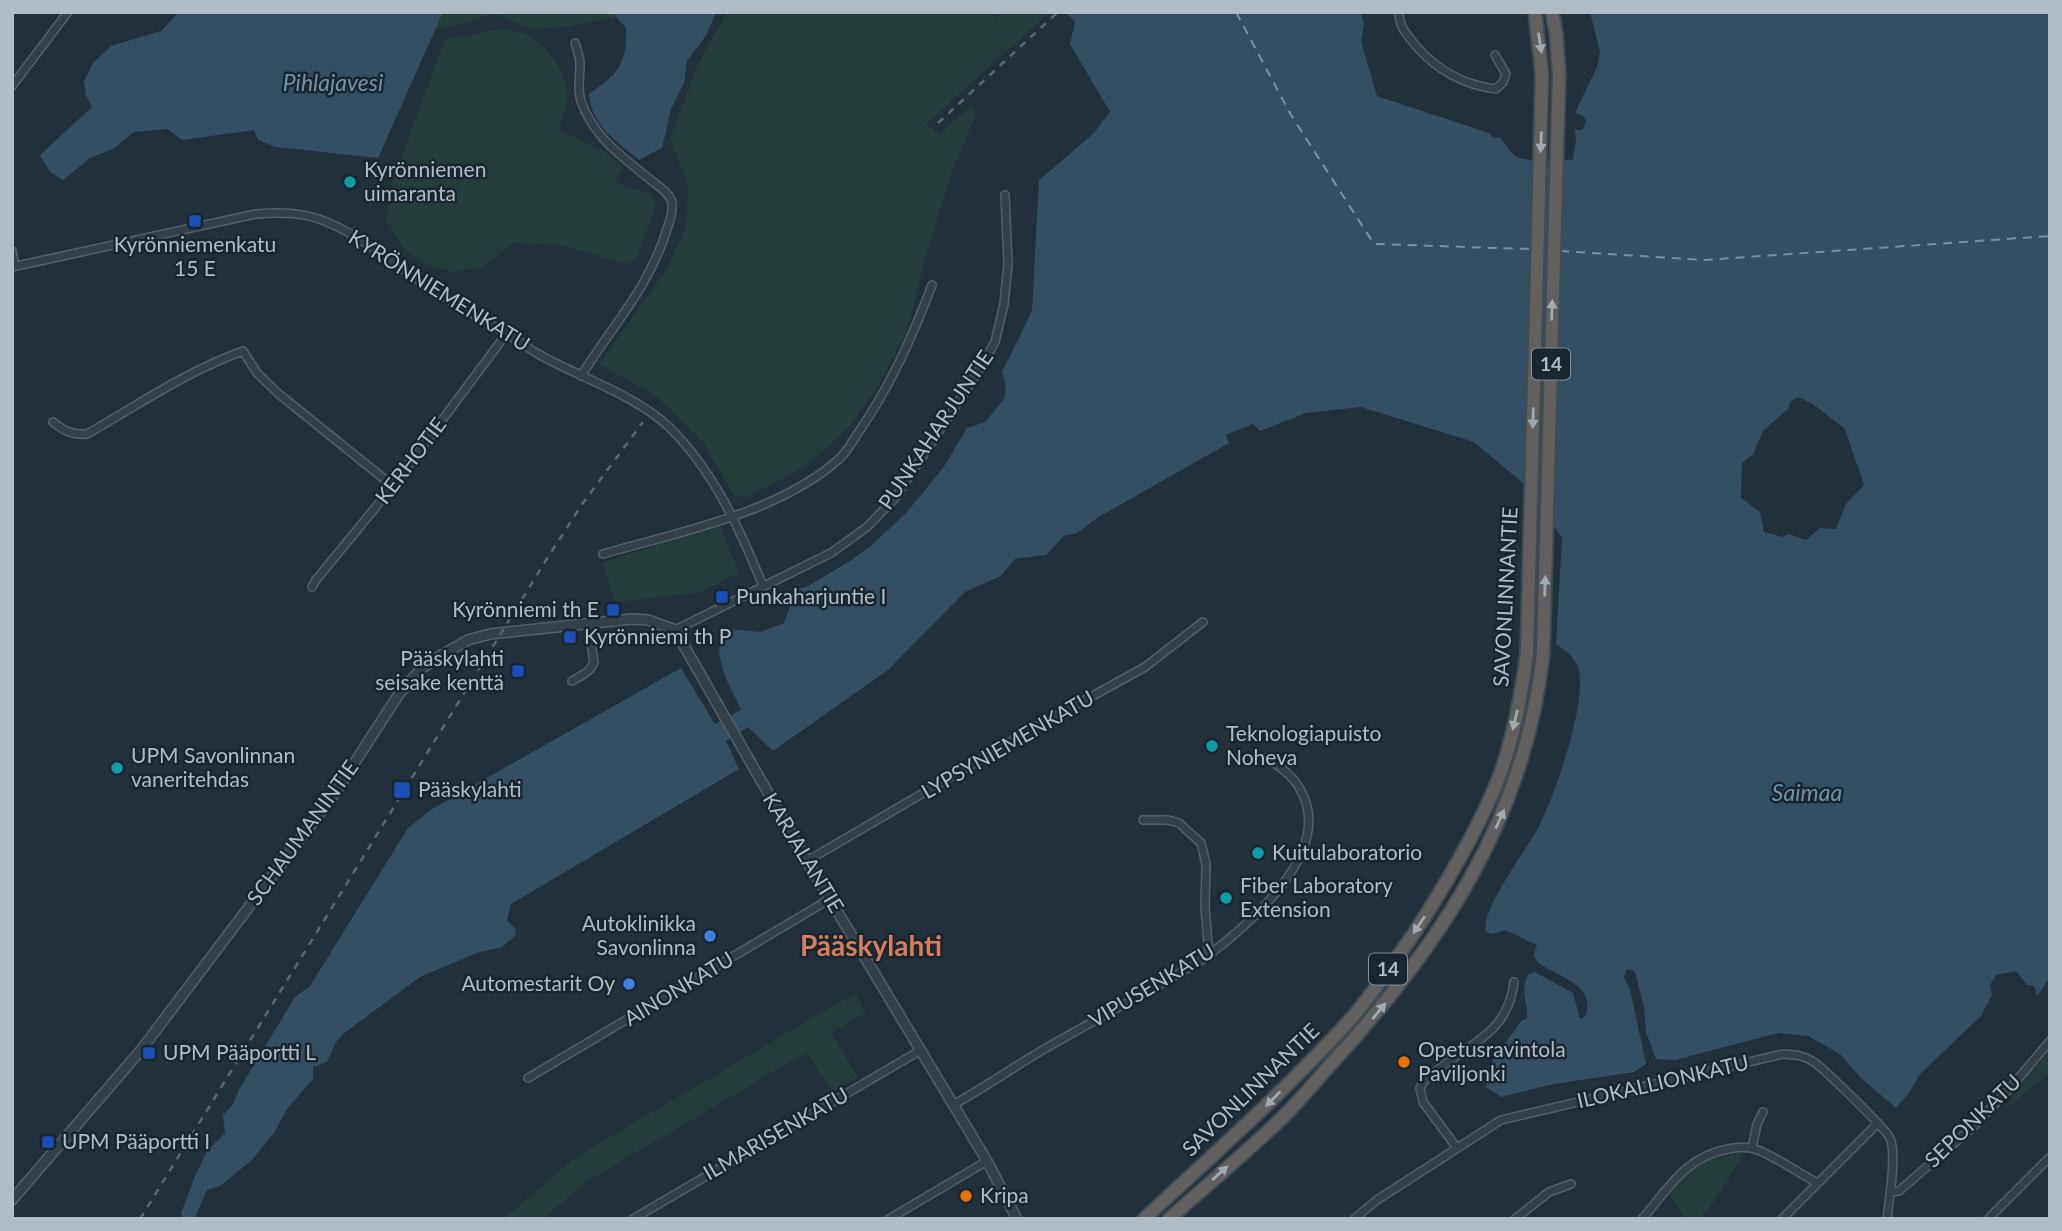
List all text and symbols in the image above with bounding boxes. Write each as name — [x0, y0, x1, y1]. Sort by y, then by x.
one-way arrow — [1534, 32, 1545, 54]
water label: Pihlajavesi — [283, 68, 383, 96]
one-way arrow — [1535, 131, 1546, 153]
place label: Kyrönniemen uimaranta — [364, 156, 486, 205]
marker: Kyrönniemen uimaranta — [342, 174, 358, 190]
marker: Kyrönniemenkatu 15 E — [187, 213, 203, 229]
street label: KYRÖNNIEMENKATU — [345, 224, 535, 356]
place label: Kyrönniemenkatu 15 E — [114, 231, 276, 280]
one-way arrow — [1547, 298, 1558, 320]
street label: PUNKAHARJUNTIE — [872, 345, 997, 513]
road number: 14 — [1532, 348, 1570, 380]
one-way arrow — [1527, 407, 1539, 429]
street label: KERHOTIE — [369, 412, 450, 508]
street label: SAVONLINNANTIE — [1487, 506, 1522, 688]
one-way arrow — [1539, 575, 1550, 597]
place label: Punkaharjuntie I — [736, 583, 886, 608]
marker: Punkaharjuntie I — [714, 589, 730, 605]
place label: Kyrönniemi th E — [452, 596, 599, 621]
marker: Kyrönniemi th E — [605, 602, 621, 618]
place label: Kyrönniemi th P — [584, 623, 731, 648]
marker: Kyrönniemi th P — [562, 629, 578, 645]
place label: Pääskylahti seisake kenttä — [375, 645, 504, 694]
marker: Pääskylahti seisake kenttä — [510, 663, 526, 679]
street label: LYPSYNIEMENKATU — [917, 684, 1098, 803]
one-way arrow — [1509, 709, 1520, 731]
place label: Teknologiapuisto Noheva — [1226, 720, 1382, 769]
marker: Teknologiapuisto Noheva — [1204, 738, 1220, 754]
place label: UPM Savonlinnan vaneritehdas — [131, 742, 295, 791]
street label: SCHAUMANINTIE — [241, 755, 363, 909]
marker: UPM Savonlinnan vaneritehdas — [109, 760, 125, 776]
place label: Pääskylahti — [418, 776, 522, 801]
water label: Saimaa — [1772, 778, 1842, 806]
marker: Pääskylahti — [392, 780, 412, 800]
street label: KARJALANTIE — [759, 788, 850, 917]
one-way arrow — [1494, 809, 1506, 829]
place label: Kuitulaboratorio — [1272, 839, 1422, 864]
marker: Kuitulaboratorio — [1250, 845, 1266, 861]
place label: Fiber Laboratory Extension — [1240, 872, 1393, 921]
marker: Fiber Laboratory Extension — [1218, 890, 1234, 906]
place label: Autoklinikka Savonlinna — [582, 910, 696, 959]
one-way arrow — [1412, 916, 1426, 934]
marker: Autoklinikka Savonlinna — [702, 928, 718, 944]
district label: Pääskylahti — [800, 928, 942, 962]
street label: VIPUSENKATU — [1084, 937, 1219, 1032]
street label: AINONKATU — [619, 945, 738, 1030]
road number: 14 — [1369, 953, 1407, 984]
place label: Automestarit Oy — [461, 970, 615, 995]
marker: Automestarit Oy — [621, 976, 637, 992]
one-way arrow — [1371, 1002, 1386, 1020]
street label: SAVONLINNANTIE — [1176, 1017, 1323, 1161]
place label: Opetusravintola Paviljonki — [1418, 1036, 1566, 1085]
place label: UPM Pääportti L — [163, 1039, 316, 1064]
marker: UPM Pääportti L — [141, 1045, 157, 1061]
street label: ILOKALLIONKATU — [1574, 1049, 1751, 1112]
marker: Opetusravintola Paviljonki — [1396, 1054, 1412, 1070]
street label: SEPONKATU — [1919, 1068, 2025, 1172]
street label: ILMARISENKATU — [698, 1081, 852, 1184]
one-way arrow — [1265, 1090, 1282, 1107]
place label: UPM Pääportti I — [62, 1128, 210, 1153]
marker: UPM Pääportti I — [40, 1134, 56, 1150]
one-way arrow — [1211, 1165, 1229, 1181]
place label: Kripa — [980, 1182, 1029, 1207]
marker: Kripa — [958, 1188, 974, 1204]

